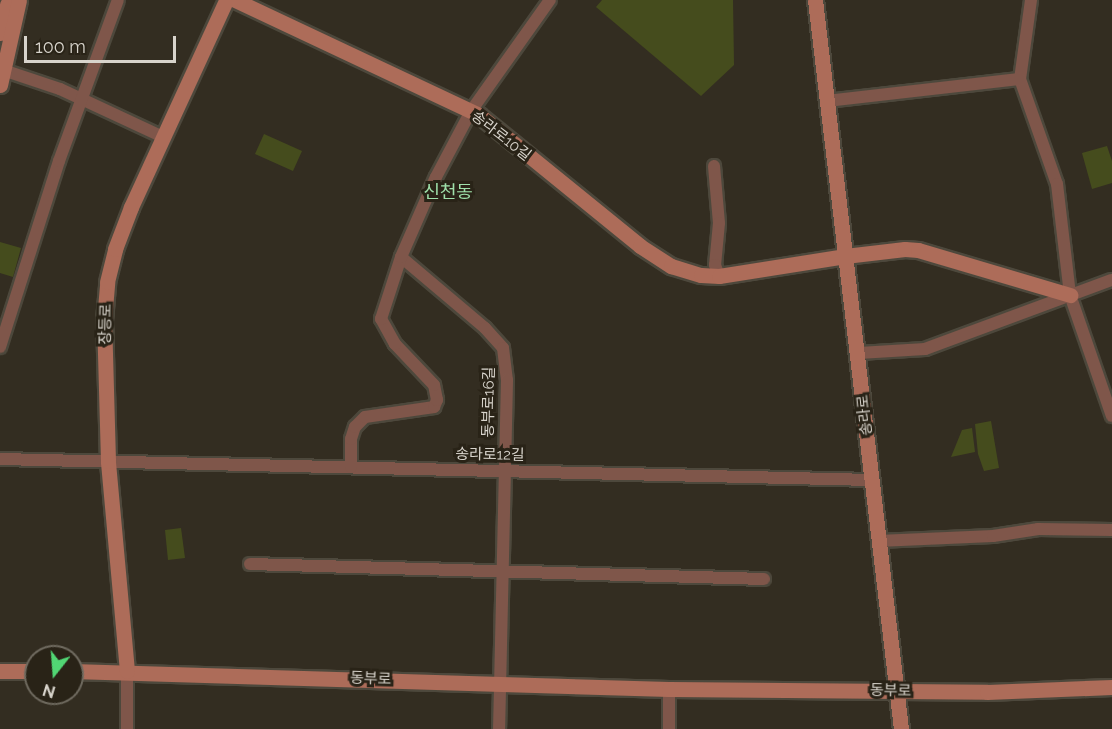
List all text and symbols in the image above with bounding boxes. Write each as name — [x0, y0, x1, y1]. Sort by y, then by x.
scale bar — [27, 24, 178, 62]
text: 100 m — [35, 36, 86, 57]
street label: 송라로10길 — [468, 107, 534, 165]
district label: 신천동 — [423, 181, 473, 203]
street label: 장등로 — [97, 303, 115, 345]
street label: 동부로16길 — [479, 367, 499, 437]
street label: 송라로 — [854, 393, 876, 437]
street label: 송라로12길 — [455, 445, 525, 465]
north arrow — [24, 645, 84, 705]
street label: 동부로 — [350, 669, 392, 689]
text: N — [41, 680, 58, 702]
street label: 동부로 — [870, 682, 912, 700]

